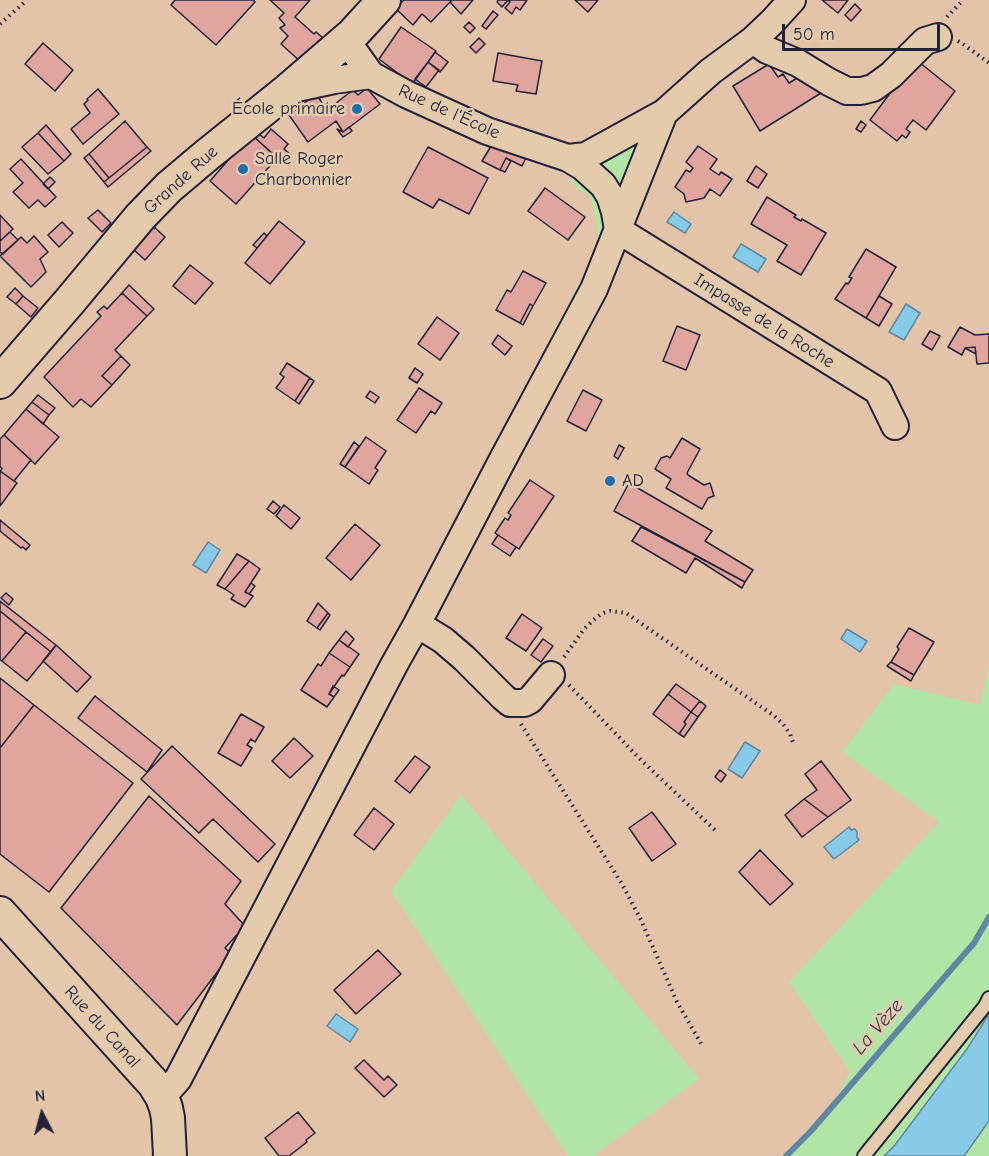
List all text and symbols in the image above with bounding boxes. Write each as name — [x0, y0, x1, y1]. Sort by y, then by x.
scale bar — [785, 12, 942, 50]
text: 50 m — [793, 24, 835, 45]
street label: Rue de l'École — [395, 80, 503, 144]
place label: École primaire — [232, 98, 345, 120]
marker: École primaire — [350, 102, 364, 116]
street label: Grande Rue — [139, 141, 223, 219]
place label: Salle Roger Charbonnier — [255, 148, 351, 190]
marker: Salle Roger Charbonnier — [236, 162, 250, 176]
street label: Impasse de la Roche — [690, 269, 838, 373]
place label: AD — [622, 470, 644, 492]
marker: AD — [603, 474, 617, 488]
street label: Rue du Canal — [59, 981, 145, 1073]
water label: La Vèze — [847, 994, 909, 1060]
north arrow — [12, 1084, 72, 1144]
text: N — [34, 1087, 46, 1106]

